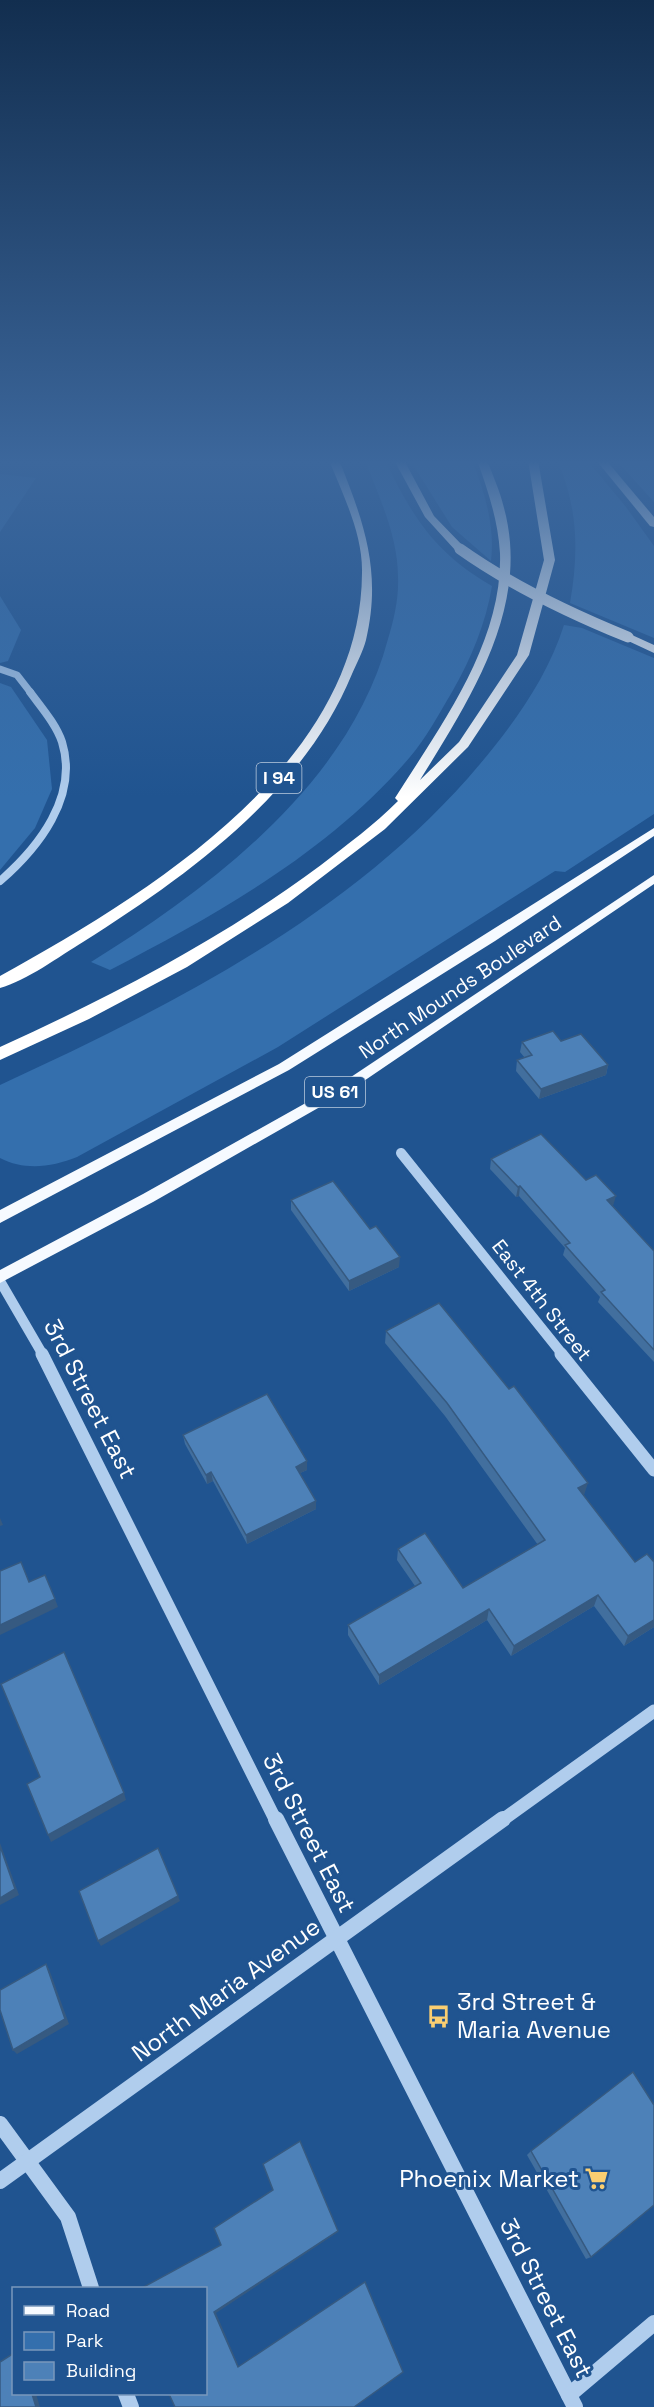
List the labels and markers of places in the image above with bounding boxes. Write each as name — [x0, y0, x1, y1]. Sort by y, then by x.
place label: 3rd Street & Maria Avenue — [457, 1986, 611, 2045]
bus stop icon: 3rd Street & Maria Avenue — [426, 2003, 452, 2029]
place label: Phoenix Market — [399, 2163, 579, 2194]
supermarket icon: Phoenix Market — [584, 2166, 610, 2192]

